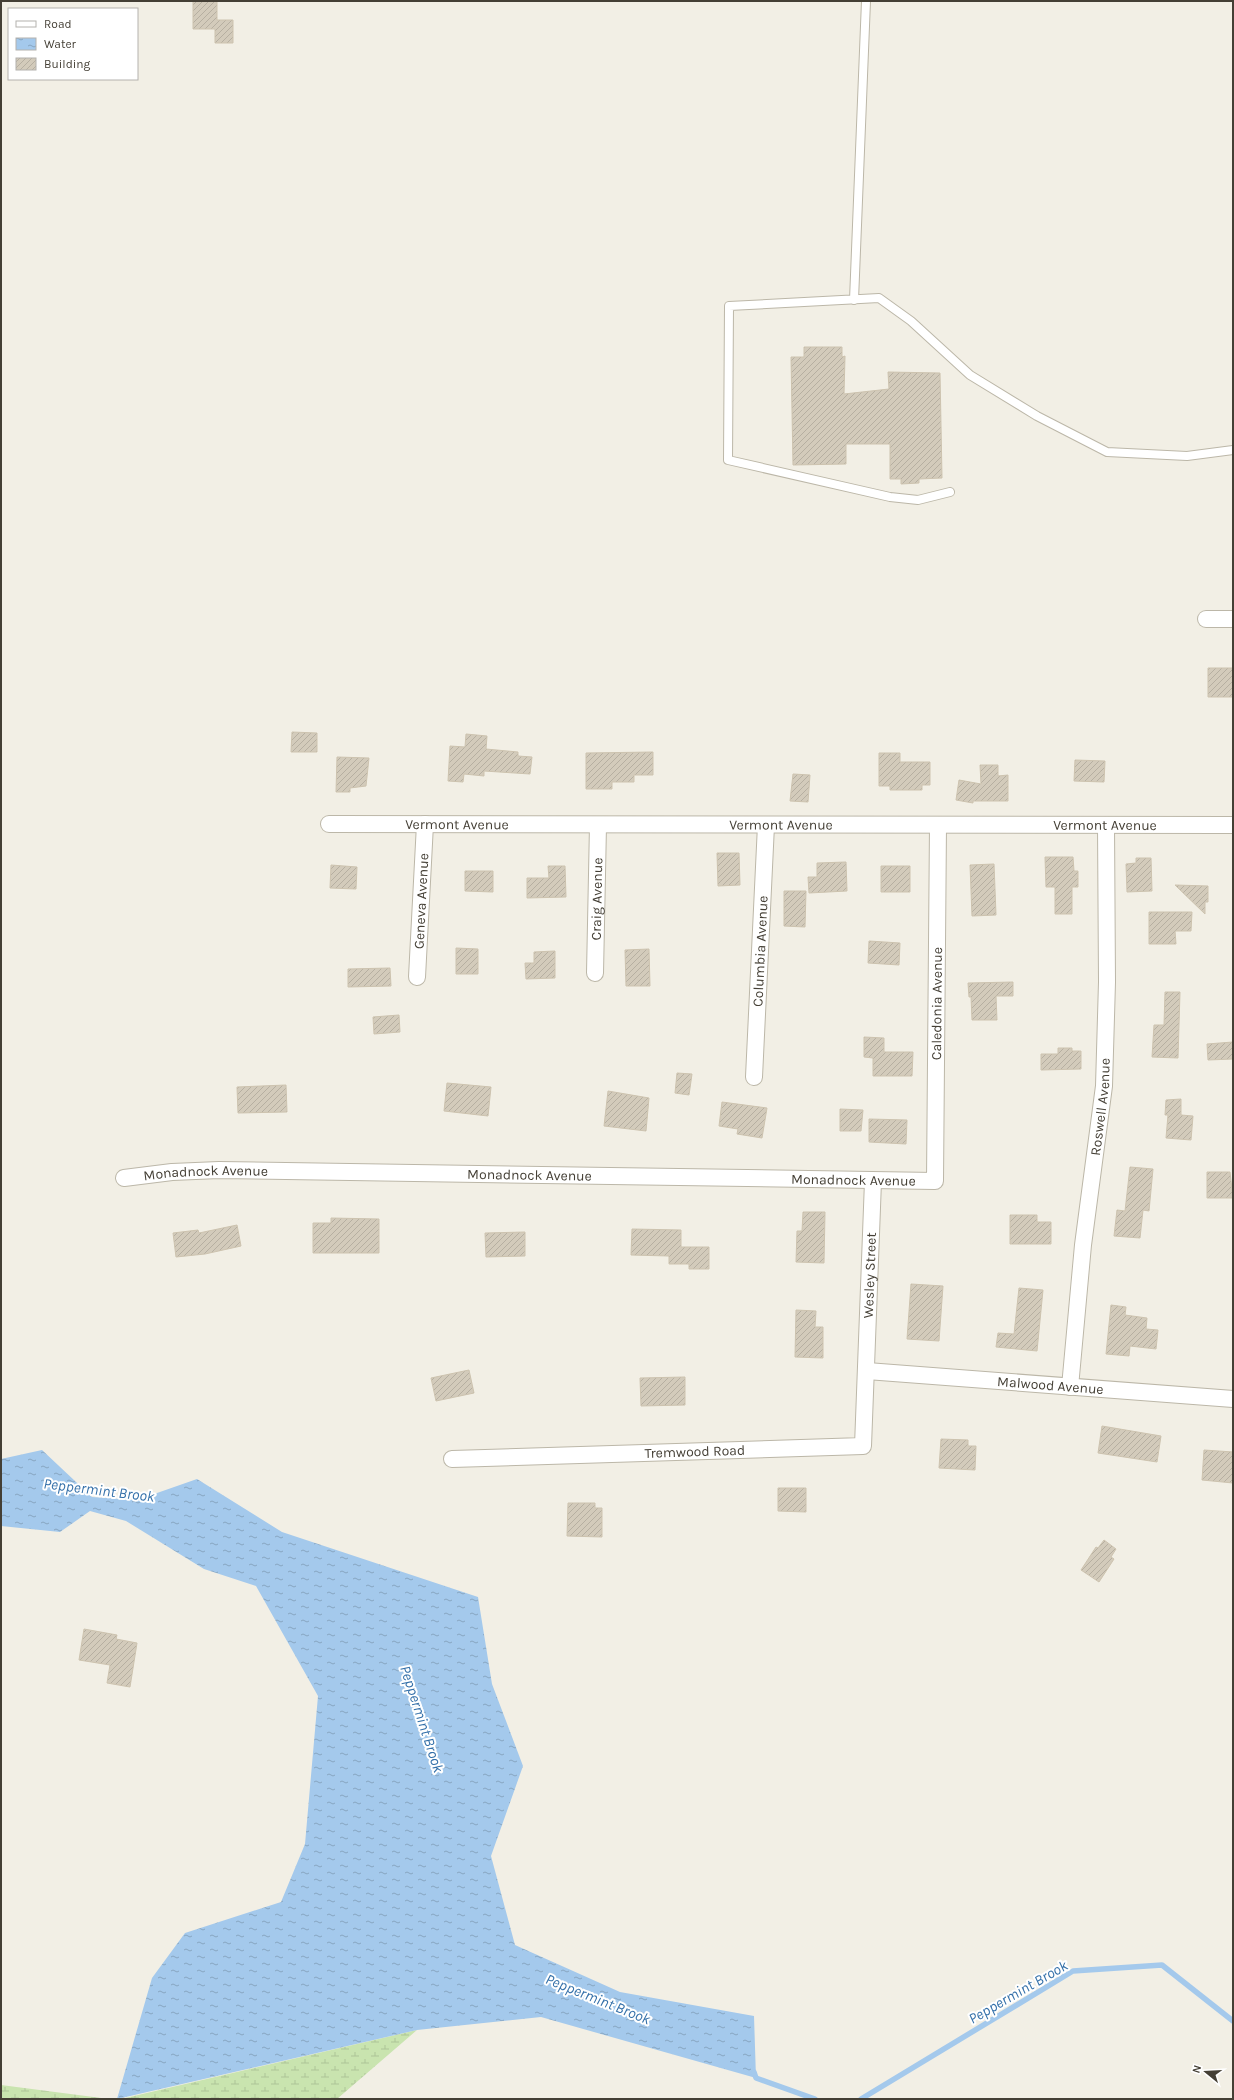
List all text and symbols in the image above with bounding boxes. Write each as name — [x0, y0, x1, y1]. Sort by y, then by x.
legend — [8, 8, 138, 80]
text: Road — [44, 17, 72, 31]
text: Water — [44, 37, 77, 51]
text: Building — [44, 57, 91, 71]
street label: Vermont Avenue — [405, 816, 509, 833]
street label: Vermont Avenue — [729, 816, 833, 834]
street label: Vermont Avenue — [1053, 817, 1157, 834]
street label: Geneva Avenue — [410, 853, 432, 950]
street label: Craig Avenue — [588, 857, 606, 941]
street label: Columbia Avenue — [749, 895, 772, 1007]
street label: Caledonia Avenue — [928, 947, 946, 1060]
street label: Roswell Avenue — [1087, 1058, 1114, 1157]
street label: Monadnock Avenue — [143, 1162, 268, 1184]
street label: Monadnock Avenue — [467, 1166, 592, 1185]
street label: Monadnock Avenue — [791, 1171, 916, 1190]
street label: Wesley Street — [860, 1232, 880, 1319]
street label: Malwood Avenue — [997, 1373, 1104, 1398]
street label: Tremwood Road — [644, 1442, 745, 1462]
water label: Peppermint Brook — [43, 1474, 156, 1506]
water label: Peppermint Brook — [396, 1663, 448, 1775]
water label: Peppermint Brook — [965, 1956, 1071, 2028]
water label: Peppermint Brook — [543, 1970, 653, 2028]
north arrow — [1186, 2052, 1226, 2092]
text: N — [1190, 2063, 1204, 2075]

